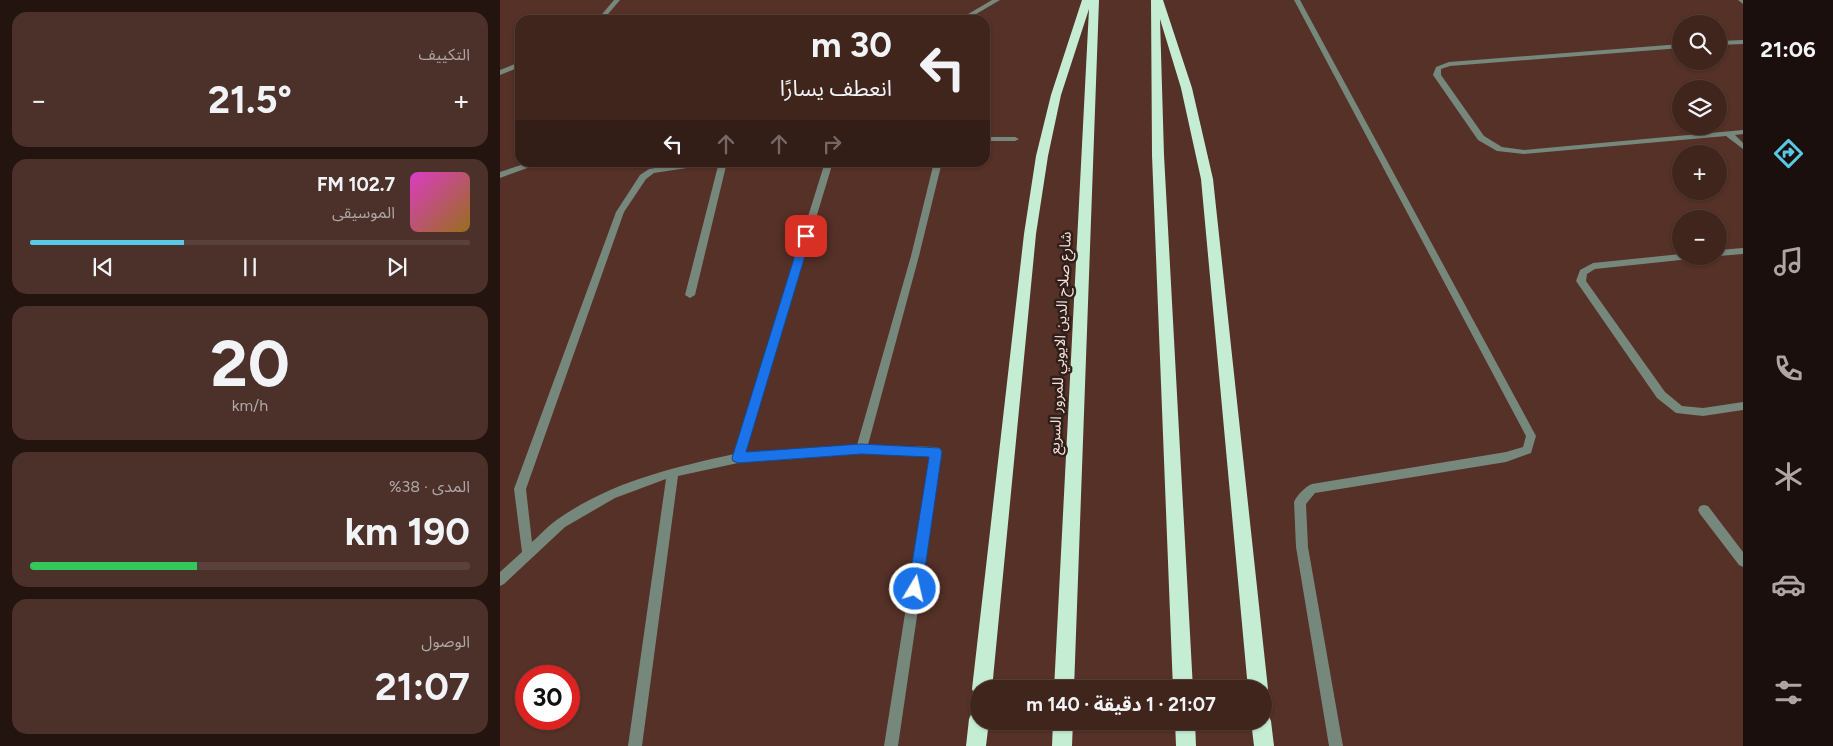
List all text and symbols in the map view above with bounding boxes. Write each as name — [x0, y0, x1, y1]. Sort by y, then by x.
map controls — [1672, 15, 1727, 265]
button: search — [1672, 15, 1727, 70]
text: 30 m — [811, 24, 892, 66]
icon: left — [910, 35, 975, 100]
text: 21:06 — [1760, 36, 1816, 63]
text: التكييف — [418, 45, 470, 64]
text: انعطف يسارًا — [780, 75, 892, 102]
text: 21.5° — [208, 77, 292, 123]
button: layers — [1672, 80, 1727, 135]
text: − — [30, 83, 47, 117]
text: + — [453, 83, 470, 117]
icon: left — [659, 130, 687, 158]
icon: ahead — [712, 130, 740, 158]
icon: ahead — [765, 130, 793, 158]
icon: right — [818, 130, 846, 158]
icon: directions — [1771, 136, 1806, 171]
button: + — [1672, 145, 1727, 200]
text: 102.7 FM — [317, 173, 395, 196]
text: الموسيقى — [332, 203, 395, 222]
button: − — [1672, 210, 1727, 265]
pin — [785, 215, 827, 257]
icon: arrive — [792, 222, 820, 250]
street label: شارع صلاح الدين الايوبي للمرور السريع — [1045, 231, 1078, 455]
icon: music — [1771, 244, 1806, 279]
icon: previous — [89, 253, 117, 281]
icon: pause — [236, 253, 264, 281]
icon: next — [383, 253, 411, 281]
text: 20 — [210, 324, 290, 402]
icon: phone — [1771, 351, 1806, 386]
text: km/h — [232, 396, 268, 415]
icon: climate — [1771, 459, 1806, 494]
text: المدى · 38% — [389, 477, 470, 496]
text: 190 km — [345, 509, 470, 555]
position arrow — [888, 562, 940, 614]
icon: car — [1771, 567, 1806, 602]
text: الوصول — [421, 632, 470, 651]
text: 21:07 — [375, 664, 470, 710]
speed limit sign: 30 — [515, 665, 580, 730]
icon: filters — [1771, 675, 1806, 710]
text: 21:07 · 1 دقيقة · 140 m — [1026, 693, 1216, 716]

